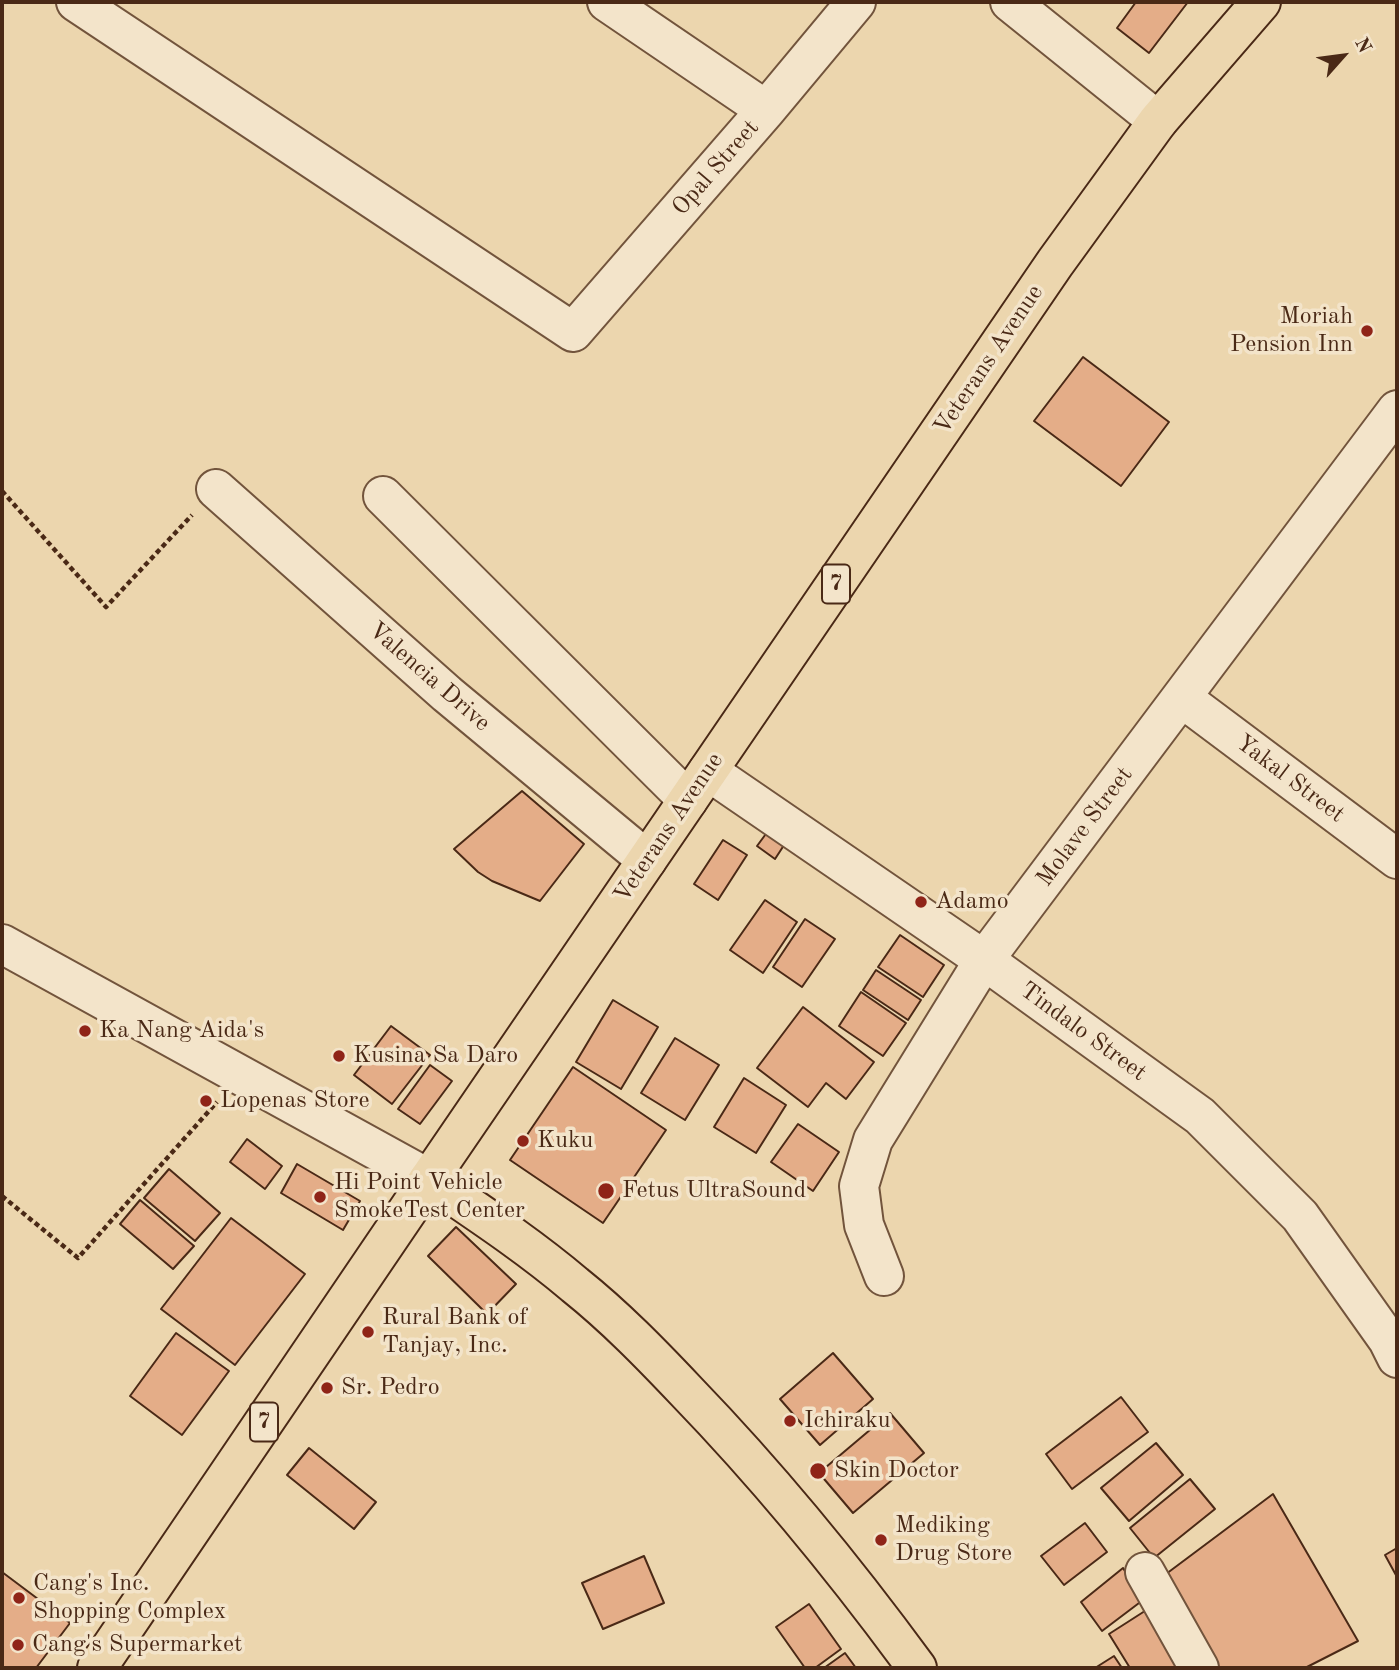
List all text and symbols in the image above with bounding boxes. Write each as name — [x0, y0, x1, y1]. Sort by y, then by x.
north arrow — [1308, 21, 1378, 91]
text: N — [1350, 35, 1374, 57]
street label: Opal Street — [666, 114, 766, 222]
street label: Veterans Avenue — [928, 280, 1050, 440]
place label: Moriah Pension Inn — [1230, 303, 1353, 359]
marker: Moriah Pension Inn — [1359, 323, 1375, 339]
road number: 7 — [822, 564, 850, 604]
street label: Valencia Drive — [362, 616, 496, 738]
street label: Yakal Street — [1230, 729, 1350, 829]
street label: Veterans Avenue — [608, 748, 730, 908]
street label: Molave Street — [1031, 761, 1139, 893]
place label: Adamo — [935, 888, 1009, 916]
marker: Adamo — [913, 894, 929, 910]
street label: Tindalo Street — [1014, 976, 1152, 1088]
place label: Ka Nang Aida's — [99, 1017, 264, 1045]
marker: Ka Nang Aida's — [77, 1023, 93, 1039]
place label: Kusina Sa Daro — [353, 1042, 518, 1070]
marker: Kusina Sa Daro — [331, 1048, 347, 1064]
place label: Lopenas Store — [220, 1087, 369, 1115]
marker: Lopenas Store — [198, 1093, 214, 1109]
place label: Kuku — [537, 1127, 593, 1155]
marker: Kuku — [515, 1133, 531, 1149]
place label: Hi Point Vehicle SmokeTest Center — [334, 1169, 525, 1225]
place label: Fetus UltraSound — [622, 1177, 806, 1205]
marker: Fetus UltraSound — [596, 1181, 616, 1201]
marker: Hi Point Vehicle SmokeTest Center — [312, 1189, 328, 1205]
place label: Rural Bank of Tanjay, Inc. — [382, 1304, 527, 1360]
marker: Rural Bank of Tanjay, Inc. — [360, 1324, 376, 1340]
place label: Sr. Pedro — [341, 1374, 440, 1402]
marker: Sr. Pedro — [319, 1380, 335, 1396]
road number: 7 — [250, 1402, 278, 1442]
place label: Ichiraku — [804, 1407, 890, 1435]
marker: Ichiraku — [782, 1413, 798, 1429]
place label: Skin Doctor — [834, 1457, 959, 1485]
marker: Skin Doctor — [808, 1461, 828, 1481]
place label: Mediking Drug Store — [895, 1512, 1012, 1568]
marker: Mediking Drug Store — [873, 1532, 889, 1548]
place label: Cang's Inc. Shopping Complex — [33, 1570, 226, 1626]
marker: Cang's Inc. Shopping Complex — [11, 1590, 27, 1606]
place label: Cang's Supermarket — [32, 1631, 242, 1659]
marker: Cang's Supermarket — [10, 1637, 26, 1653]

